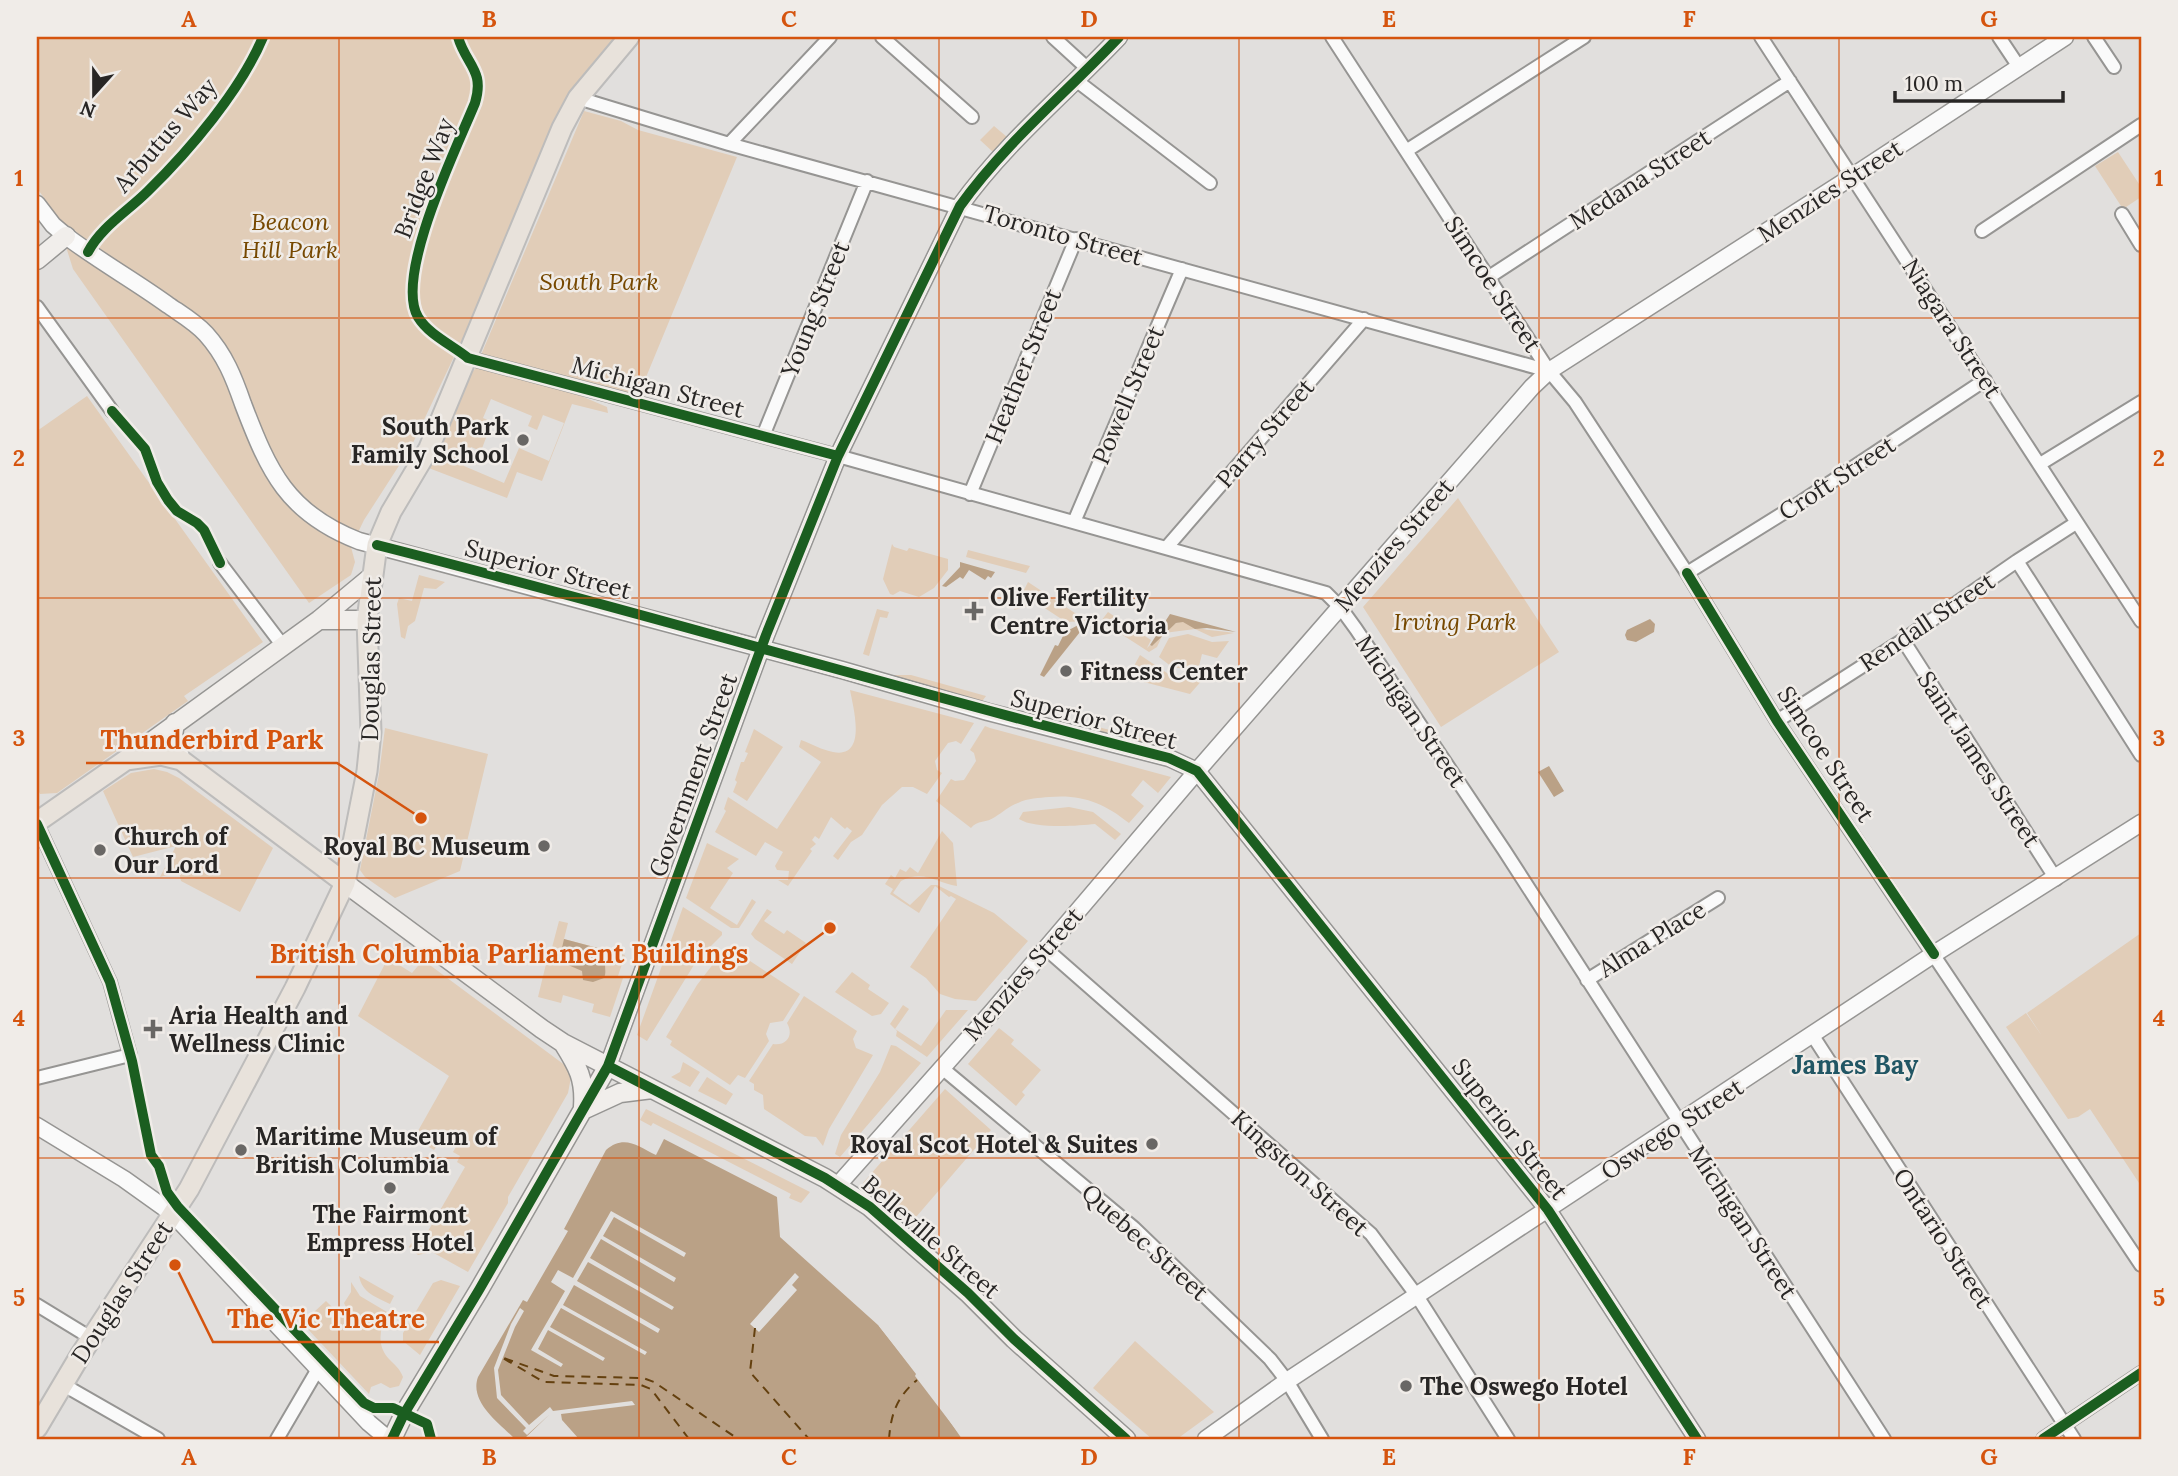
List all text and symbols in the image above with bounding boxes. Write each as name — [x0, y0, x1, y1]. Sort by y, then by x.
text: A — [181, 4, 197, 33]
text: B — [481, 4, 497, 33]
text: C — [781, 4, 797, 33]
text: D — [1080, 4, 1098, 33]
text: E — [1382, 4, 1396, 33]
text: F — [1682, 4, 1696, 33]
text: G — [1980, 4, 1998, 33]
north arrow — [60, 60, 130, 130]
scale bar — [1895, 60, 2062, 104]
text: 100 m — [1905, 70, 1963, 97]
street label: Arbutus Way — [106, 71, 224, 200]
text: N — [76, 96, 99, 124]
street label: Bridge Way — [387, 113, 461, 243]
street label: Medana Street — [1563, 121, 1717, 236]
street label: Menzies Street — [1752, 132, 1909, 249]
text: 1 — [14, 163, 24, 192]
text: 1 — [2154, 163, 2164, 192]
street label: Toronto Street — [980, 197, 1147, 273]
park label: Beacon Hill Park — [242, 206, 338, 265]
street label: Simcoe Street — [1438, 210, 1549, 358]
street label: Young Street — [773, 236, 857, 383]
street label: Niagara Street — [1895, 252, 2009, 404]
park label: South Park — [539, 266, 659, 297]
street label: Heather Street — [978, 283, 1069, 448]
street label: Powell Street — [1085, 320, 1171, 469]
street label: Michigan Street — [568, 349, 748, 425]
street label: Parry Street — [1209, 371, 1321, 494]
place label: South Park Family School — [351, 411, 509, 470]
street label: Croft Street — [1773, 428, 1902, 527]
marker: South Park Family School — [515, 432, 531, 448]
text: 2 — [13, 443, 25, 472]
text: 2 — [2153, 443, 2165, 472]
street label: Menzies Street — [1328, 471, 1461, 618]
street label: Superior Street — [461, 532, 635, 606]
street label: Rendall Street — [1853, 565, 2001, 679]
street label: Douglas Street — [354, 576, 388, 742]
place label: Olive Fertility Centre Victoria — [990, 582, 1168, 641]
marker: Olive Fertility Centre Victoria — [964, 601, 984, 621]
park label: Irving Park — [1394, 606, 1516, 637]
street label: Michigan Street — [1349, 629, 1474, 794]
place label: Fitness Center — [1080, 656, 1248, 687]
marker: Fitness Center — [1058, 663, 1074, 679]
street label: Saint James Street — [1911, 665, 2048, 853]
street label: Government Street — [642, 668, 745, 881]
street label: Simcoe Street — [1771, 680, 1882, 828]
street label: Superior Street — [1007, 682, 1181, 756]
callout: Thunderbird Park — [86, 716, 337, 763]
text: 3 — [13, 723, 25, 752]
text: Thunderbird Park — [101, 723, 323, 756]
text: 3 — [2153, 723, 2165, 752]
place label: Church of Our Lord — [114, 821, 230, 880]
place label: Royal BC Museum — [323, 831, 530, 862]
marker: Royal BC Museum — [536, 838, 552, 854]
marker: Church of Our Lord — [92, 842, 108, 858]
street label: Alma Place — [1592, 894, 1711, 985]
street label: Menzies Street — [957, 900, 1090, 1047]
callout: British Columbia Parliament Buildings — [256, 930, 763, 977]
text: British Columbia Parliament Buildings — [270, 937, 748, 970]
place label: Aria Health and Wellness Clinic — [169, 1000, 348, 1059]
text: 4 — [13, 1003, 25, 1032]
text: 4 — [2153, 1003, 2165, 1032]
marker: Aria Health and Wellness Clinic — [143, 1019, 163, 1039]
district label: James Bay — [1792, 1048, 1919, 1081]
street label: Superior Street — [1445, 1052, 1575, 1206]
street label: Oswego Street — [1595, 1071, 1750, 1187]
street label: Kingston Street — [1225, 1103, 1376, 1243]
place label: Maritime Museum of British Columbia — [255, 1121, 499, 1180]
place label: Royal Scot Hotel & Suites — [850, 1129, 1138, 1160]
marker: Royal Scot Hotel & Suites — [1144, 1136, 1160, 1152]
street label: Michigan Street — [1682, 1139, 1805, 1305]
marker: Maritime Museum of British Columbia — [233, 1142, 249, 1158]
street label: Ontario Street — [1886, 1162, 2000, 1314]
street label: Belleville Street — [855, 1168, 1007, 1306]
street label: Quebec Street — [1075, 1177, 1216, 1308]
marker: The Fairmont Empress Hotel — [382, 1180, 398, 1196]
place label: The Fairmont Empress Hotel — [306, 1199, 474, 1258]
street label: Douglas Street — [64, 1214, 180, 1369]
text: 5 — [13, 1283, 25, 1312]
text: 5 — [2153, 1283, 2165, 1312]
callout: The Vic Theatre — [213, 1295, 439, 1342]
text: The Vic Theatre — [227, 1302, 425, 1335]
place label: The Oswego Hotel — [1420, 1371, 1628, 1402]
marker: The Oswego Hotel — [1398, 1378, 1414, 1394]
text: A — [181, 1442, 197, 1471]
text: B — [481, 1442, 497, 1471]
text: C — [781, 1442, 797, 1471]
text: D — [1080, 1442, 1098, 1471]
text: E — [1382, 1442, 1396, 1471]
text: F — [1682, 1442, 1696, 1471]
text: G — [1980, 1442, 1998, 1471]

